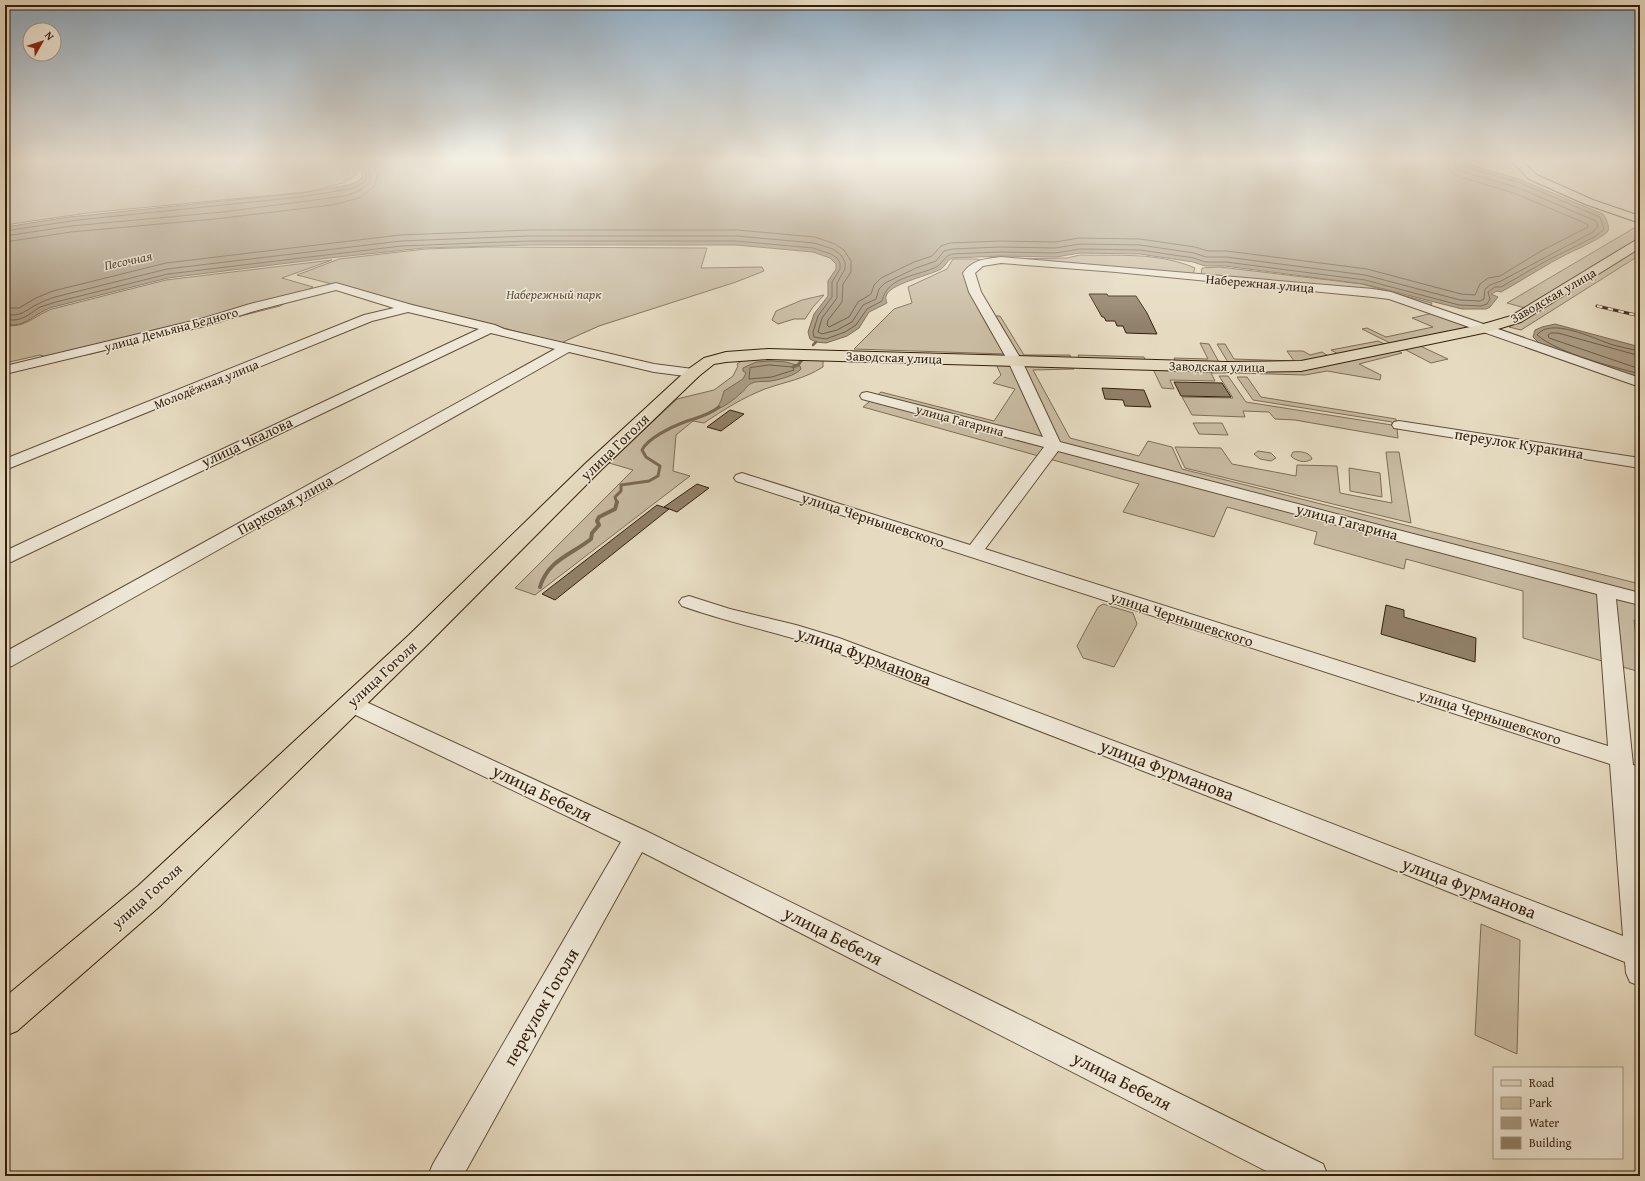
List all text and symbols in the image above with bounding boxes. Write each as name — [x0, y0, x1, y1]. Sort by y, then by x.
north arrow — [22, 22, 62, 62]
text: N — [41, 28, 59, 44]
water label: Песочная — [102, 246, 155, 275]
street label: Заводская улица — [1507, 263, 1600, 328]
street label: Набережная улица — [1205, 269, 1316, 298]
park label: Набережный парк — [506, 285, 602, 304]
street label: улица Демьяна Бедного — [101, 302, 240, 357]
street label: Заводская улица — [846, 346, 943, 369]
street label: Молодёжная улица — [151, 354, 262, 414]
street label: Заводская улица — [1169, 356, 1266, 377]
street label: улица Гагарина — [913, 399, 1007, 442]
street label: улица Гоголя — [575, 408, 654, 486]
street label: улица Чкалова — [197, 411, 297, 472]
street label: переулок Куракина — [1453, 423, 1586, 464]
street label: Парковая улица — [233, 469, 337, 540]
street label: улица Чернышевского — [798, 486, 948, 553]
street label: улица Гагарина — [1293, 498, 1401, 545]
street label: улица Чернышевского — [1107, 585, 1257, 652]
street label: улица Фурманова — [792, 618, 936, 693]
street label: улица Гоголя — [341, 635, 421, 712]
street label: улица Чернышевского — [1415, 683, 1565, 750]
street label: улица Фурманова — [1095, 731, 1238, 808]
street label: улица Бебеля — [487, 756, 597, 828]
street label: улица Фурманова — [1397, 849, 1540, 926]
street label: улица Гоголя — [106, 858, 187, 934]
street label: улица Бебеля — [778, 899, 887, 972]
street label: переулок Гоголя — [496, 943, 585, 1071]
street label: улица Бебеля — [1067, 1044, 1176, 1117]
legend — [1493, 1067, 1623, 1159]
text: Road — [1529, 1074, 1555, 1091]
text: Park — [1529, 1094, 1553, 1111]
text: Water — [1529, 1114, 1559, 1131]
text: Building — [1529, 1134, 1572, 1151]

